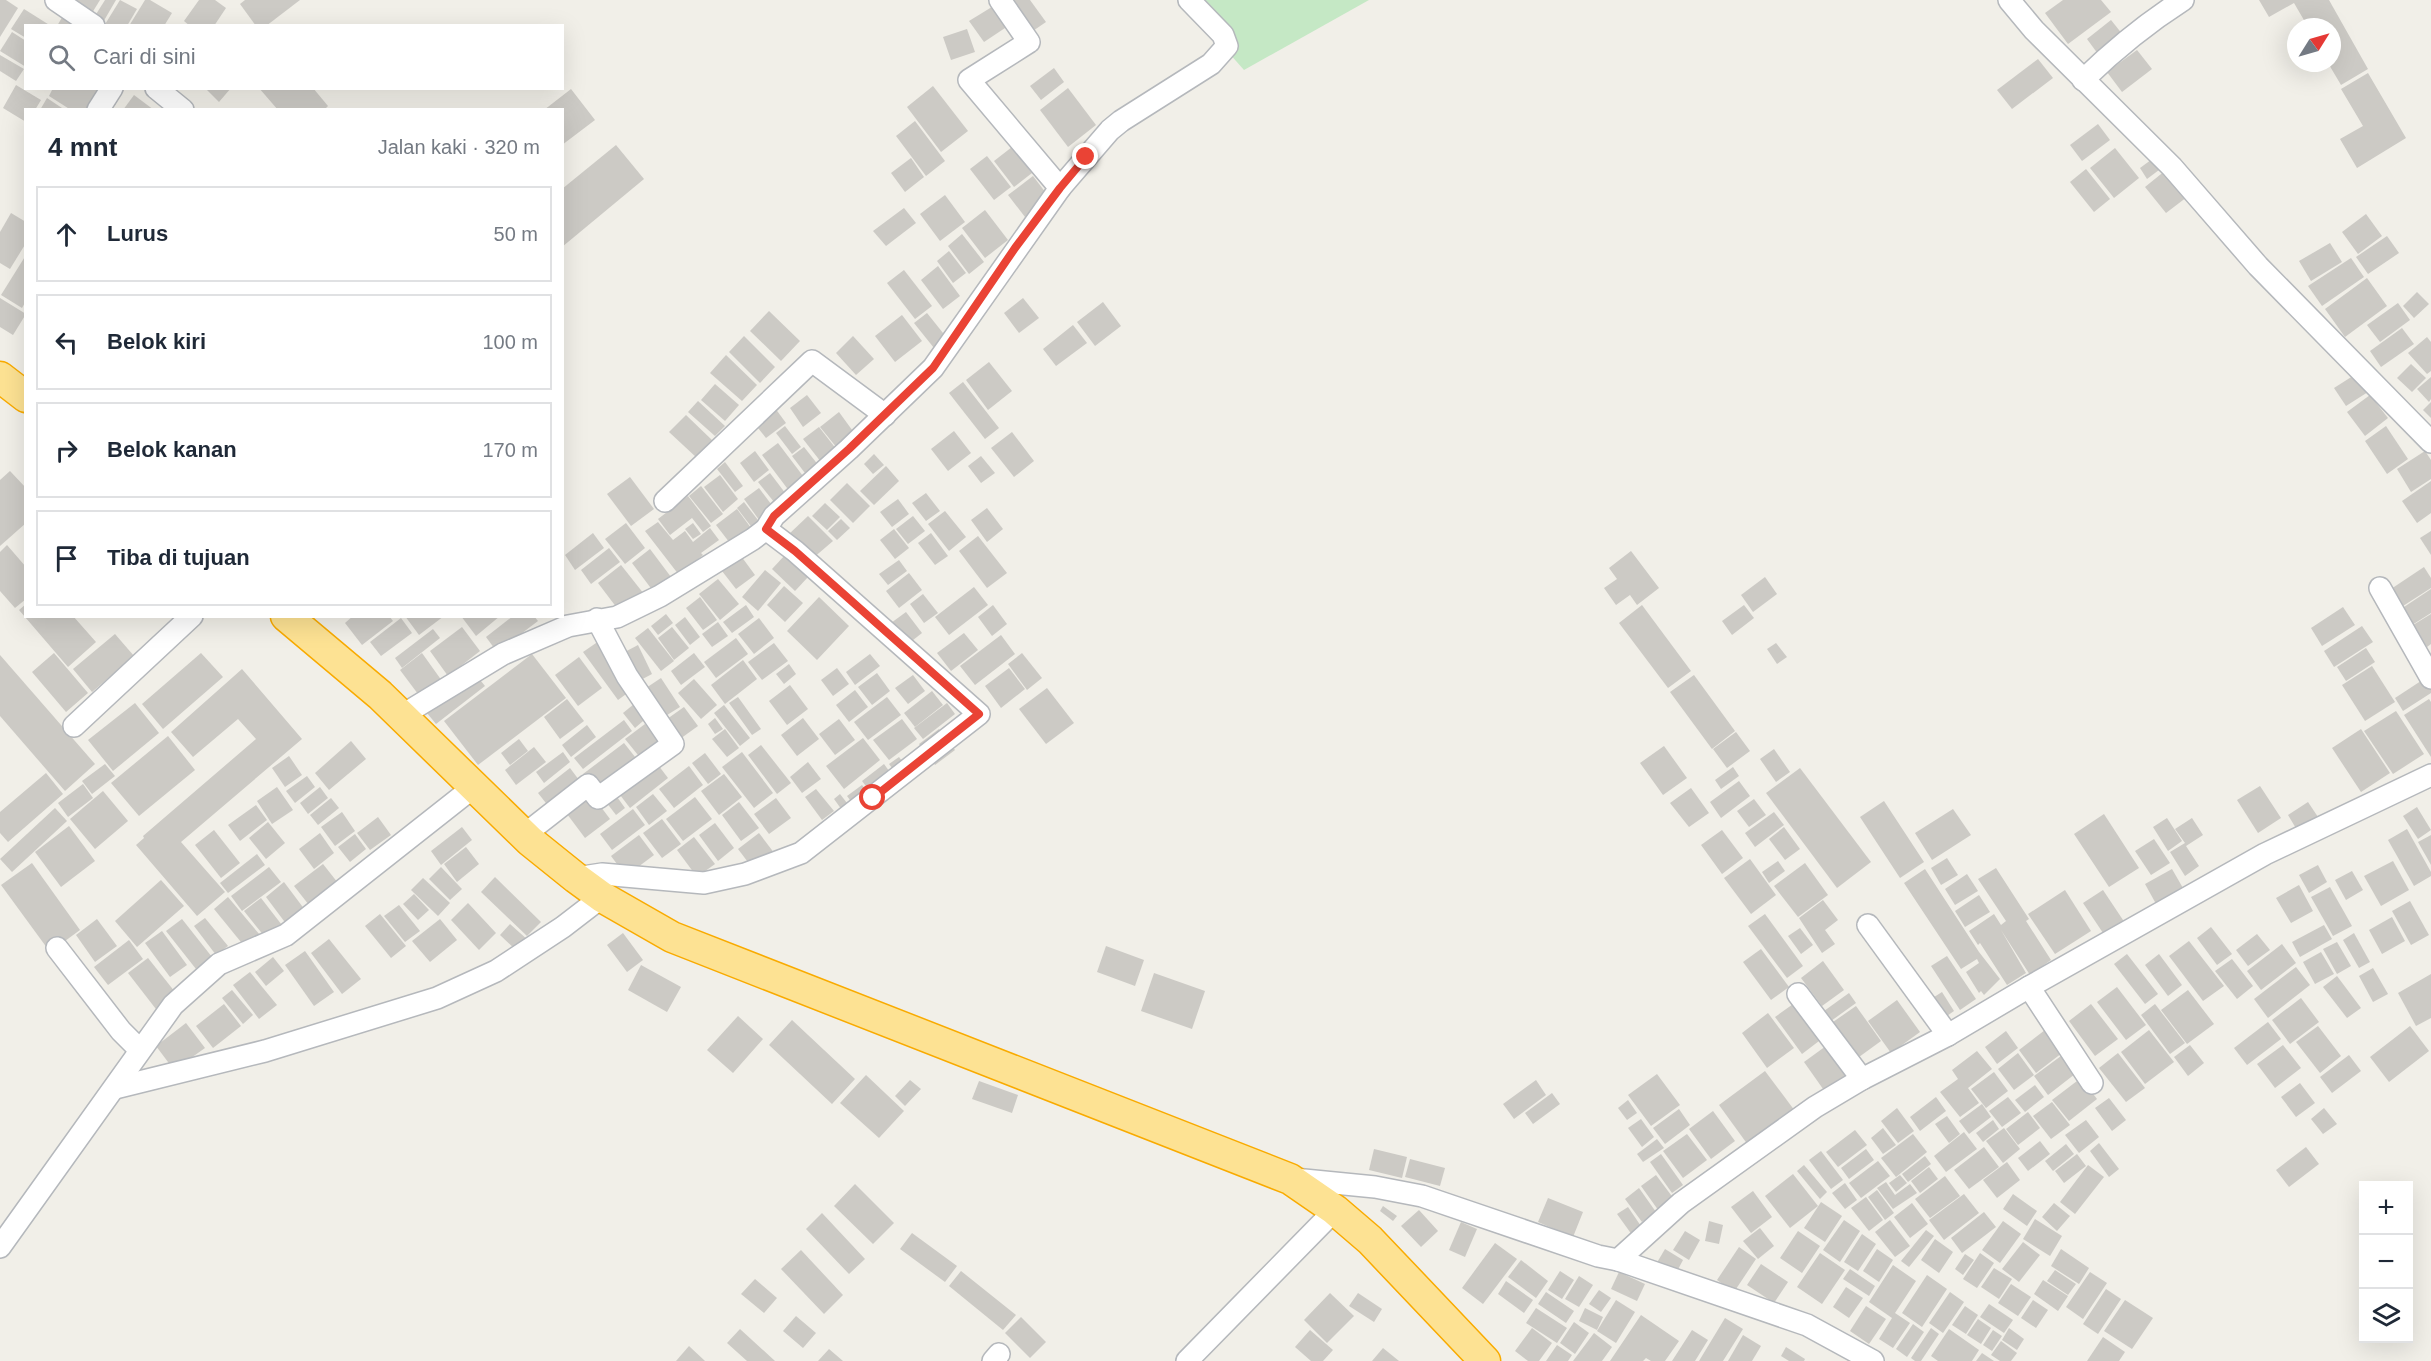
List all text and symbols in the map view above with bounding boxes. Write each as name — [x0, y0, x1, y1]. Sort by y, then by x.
north arrow — [2287, 18, 2341, 72]
search box — [24, 24, 564, 90]
icon: search — [45, 41, 78, 74]
text: Cari di sini — [93, 44, 196, 69]
text: 4 mnt — [48, 132, 117, 162]
text: Jalan kaki · 320 m — [378, 136, 540, 158]
route end — [1072, 143, 1098, 169]
icon: ahead — [50, 218, 83, 251]
text: Lurus — [107, 221, 168, 246]
text: 50 m — [494, 223, 538, 245]
icon: left — [50, 326, 83, 359]
text: Belok kiri — [107, 329, 206, 354]
text: 100 m — [482, 331, 538, 353]
icon: right — [50, 434, 83, 467]
text: Belok kanan — [107, 437, 237, 462]
text: 170 m — [482, 439, 538, 461]
icon: arrive — [50, 542, 83, 575]
text: Tiba di tujuan — [107, 545, 250, 570]
route start — [859, 784, 885, 810]
map controls — [2359, 1181, 2413, 1343]
button: + — [2359, 1181, 2413, 1235]
button: − — [2359, 1235, 2413, 1289]
button: layers — [2359, 1289, 2413, 1343]

